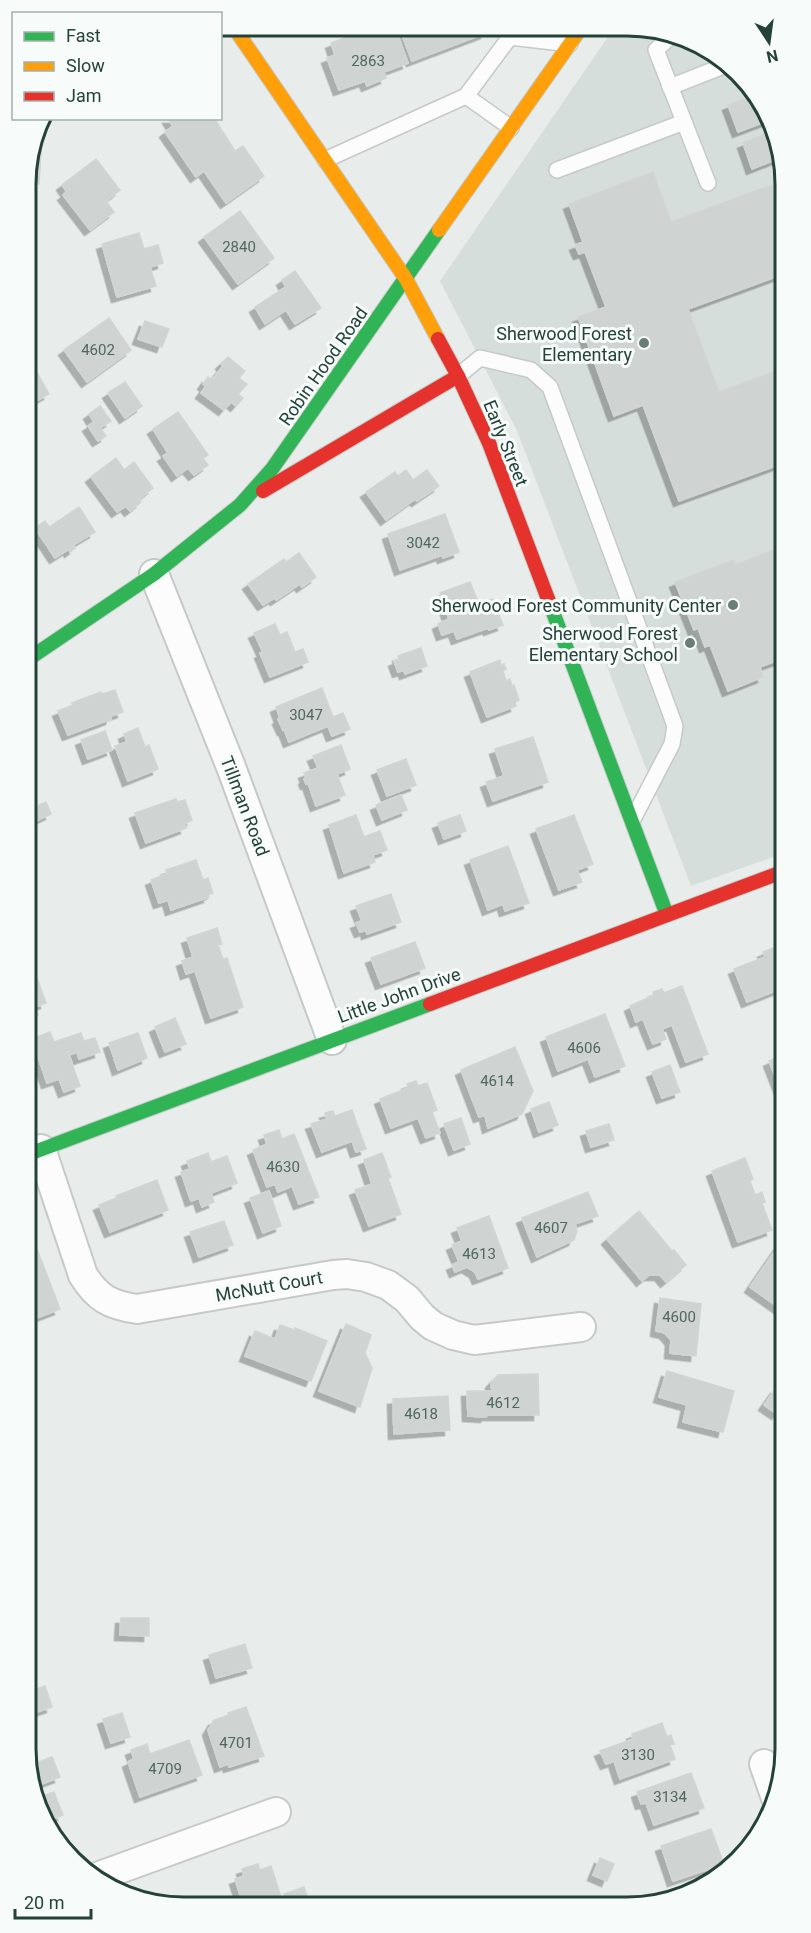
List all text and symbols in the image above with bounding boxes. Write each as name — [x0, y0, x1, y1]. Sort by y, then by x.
legend — [12, 12, 222, 120]
north arrow — [739, 12, 799, 72]
text: Fast — [66, 25, 101, 46]
text: N — [765, 46, 780, 67]
house number: 2863 — [351, 52, 385, 70]
text: Slow — [66, 55, 105, 76]
text: Jam — [66, 85, 102, 106]
house number: 2840 — [222, 238, 256, 256]
street label: Robin Hood Road — [274, 303, 372, 429]
place label: Sherwood Forest Elementary — [496, 323, 632, 365]
marker: Sherwood Forest Elementary — [637, 336, 651, 350]
house number: 4602 — [81, 341, 115, 359]
street label: Early Street — [479, 397, 533, 489]
house number: 3042 — [406, 534, 440, 552]
place label: Sherwood Forest Community Center — [431, 595, 721, 616]
marker: Sherwood Forest Community Center — [726, 598, 740, 612]
place label: Sherwood Forest Elementary School — [529, 623, 678, 665]
marker: Sherwood Forest Elementary School — [683, 636, 697, 650]
house number: 3047 — [289, 706, 323, 724]
street label: Tillman Road — [216, 753, 274, 859]
street label: Little John Drive — [335, 963, 463, 1027]
house number: 4606 — [567, 1039, 601, 1057]
house number: 4614 — [480, 1072, 514, 1090]
house number: 4630 — [266, 1158, 300, 1176]
house number: 4607 — [534, 1219, 568, 1237]
house number: 4613 — [462, 1245, 496, 1263]
street label: McNutt Court — [214, 1266, 324, 1306]
house number: 4600 — [662, 1308, 696, 1326]
house number: 4612 — [486, 1394, 520, 1412]
house number: 4618 — [404, 1405, 438, 1423]
house number: 4701 — [219, 1734, 253, 1752]
house number: 3130 — [621, 1746, 655, 1764]
house number: 4709 — [148, 1760, 182, 1778]
house number: 3134 — [653, 1788, 687, 1806]
scale bar — [15, 1882, 92, 1920]
text: 20 m — [24, 1892, 64, 1913]

